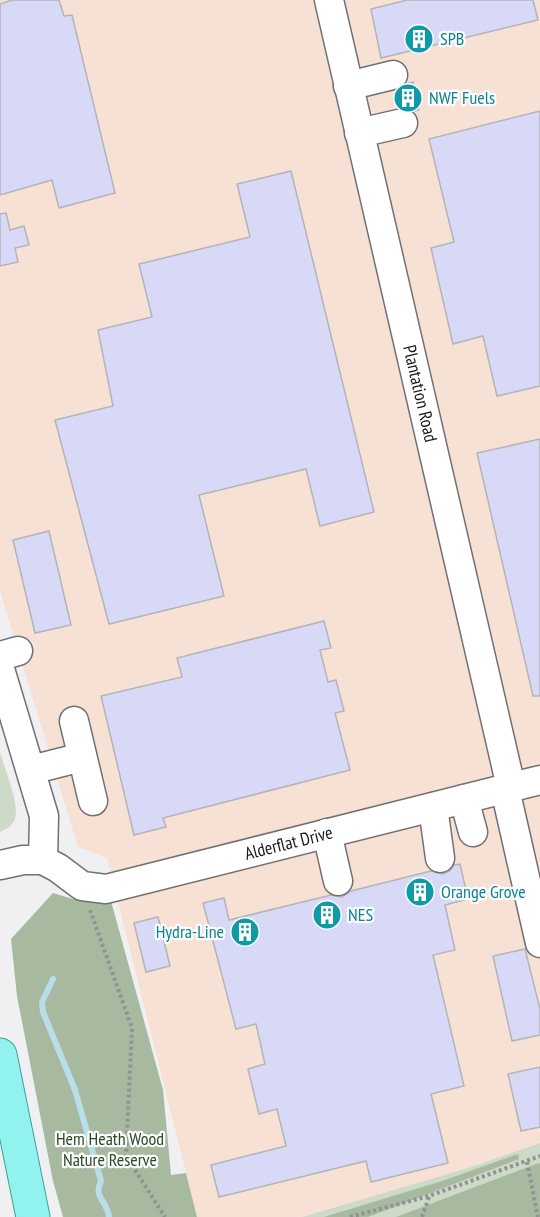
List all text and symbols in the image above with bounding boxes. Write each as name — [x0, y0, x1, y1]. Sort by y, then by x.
building icon: SPB — [403, 23, 435, 55]
place label: SPB — [440, 27, 464, 50]
building icon: NWF Fuels — [392, 82, 424, 114]
place label: NWF Fuels — [429, 86, 495, 109]
street label: Plantation Road — [398, 343, 443, 444]
street label: Alderflat Drive — [242, 821, 335, 865]
building icon: Orange Grove — [404, 876, 436, 908]
place label: Orange Grove — [441, 880, 526, 903]
building icon: NES — [311, 899, 343, 931]
place label: NES — [348, 903, 373, 926]
building icon: Hydra-Line — [229, 916, 261, 948]
place label: Hydra-Line — [156, 920, 224, 943]
park label: Hem Heath Wood Nature Reserve — [56, 1127, 164, 1171]

